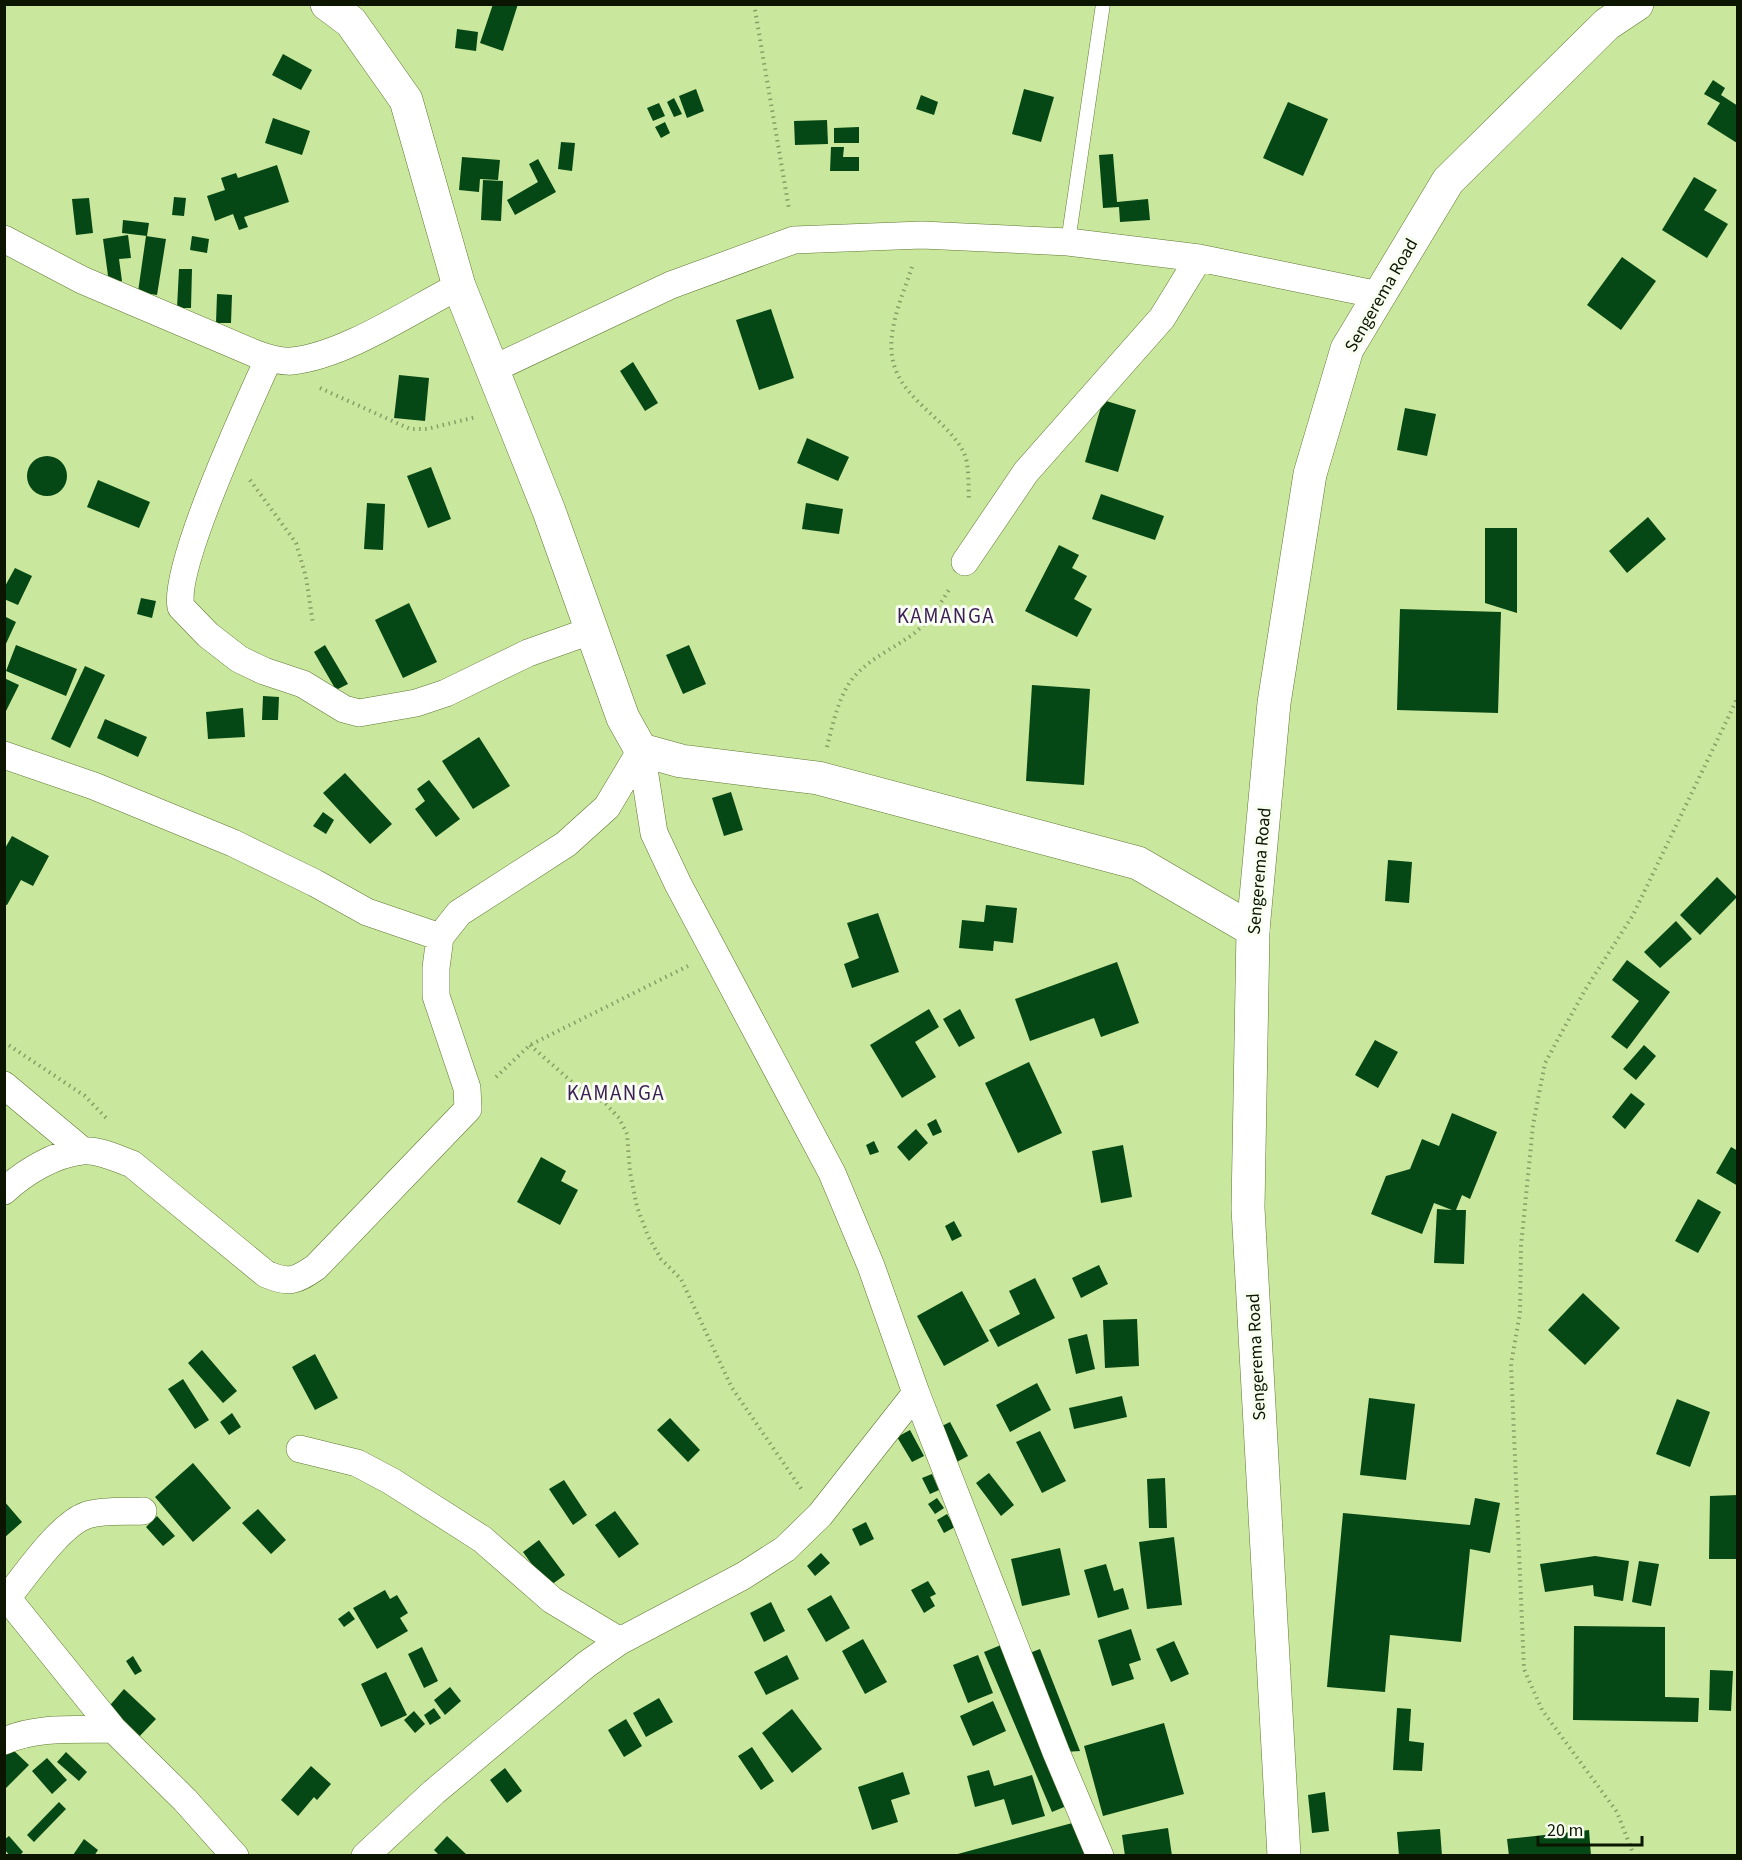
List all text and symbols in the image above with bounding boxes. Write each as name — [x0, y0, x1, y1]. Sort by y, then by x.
street label: Sengerema Road — [1339, 234, 1424, 357]
district label: KAMANGA — [897, 601, 995, 631]
street label: Sengerema Road — [1241, 807, 1278, 936]
district label: KAMANGA — [567, 1078, 665, 1108]
street label: Sengerema Road — [1241, 1293, 1272, 1421]
scale bar — [1538, 1809, 1642, 1847]
text: 20 m — [1547, 1818, 1583, 1843]

